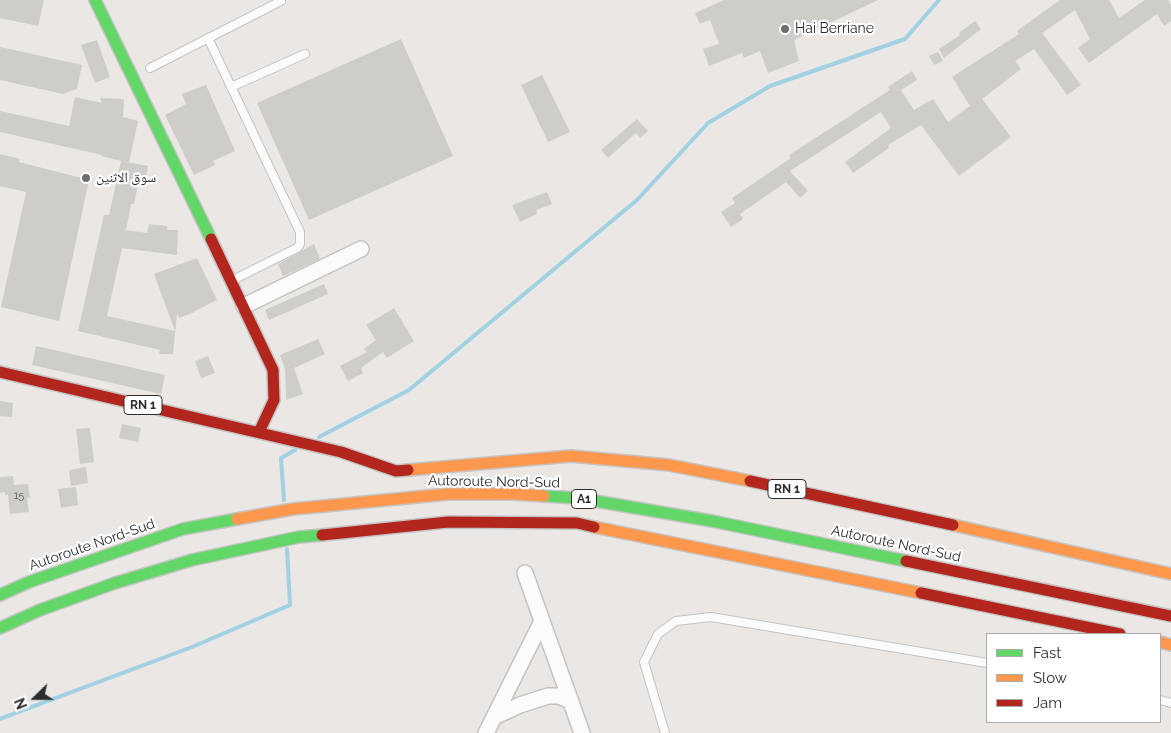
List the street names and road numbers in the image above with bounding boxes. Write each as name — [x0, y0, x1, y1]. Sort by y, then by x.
road number: RN 1 — [124, 396, 162, 414]
street label: Autoroute Nord-Sud — [428, 472, 560, 492]
road number: RN 1 — [768, 479, 806, 498]
road number: A1 — [572, 489, 596, 508]
street label: Autoroute Nord-Sud — [27, 516, 157, 574]
street label: Autoroute Nord-Sud — [830, 522, 962, 566]

